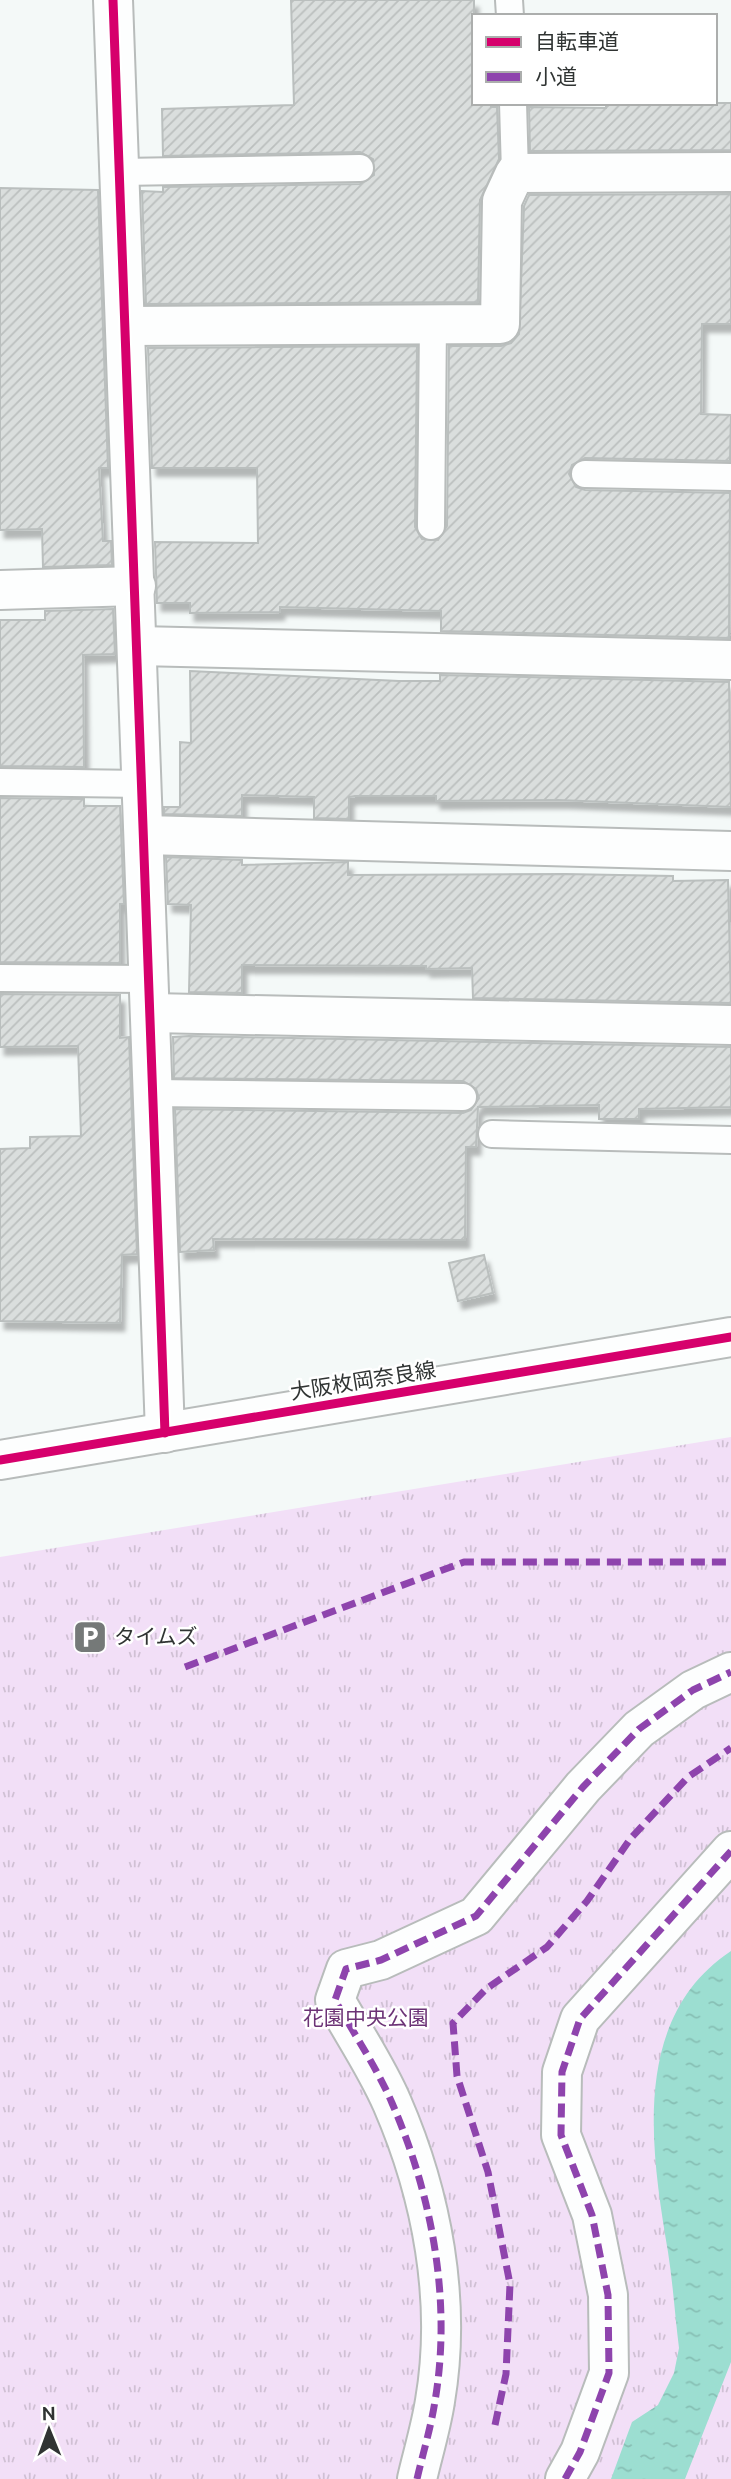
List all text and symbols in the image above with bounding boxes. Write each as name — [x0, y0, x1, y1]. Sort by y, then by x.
legend — [472, 14, 717, 105]
text: 自転車道 — [535, 29, 619, 53]
text: 小道 — [535, 64, 577, 88]
street label: 大阪枚岡奈良線 — [288, 1357, 437, 1403]
parking icon: タイムズ — [71, 1618, 109, 1656]
place label: タイムズ — [114, 1624, 198, 1648]
park label: 花園中央公園 — [303, 2005, 429, 2029]
north arrow — [14, 2395, 84, 2465]
text: N — [41, 2402, 56, 2424]

